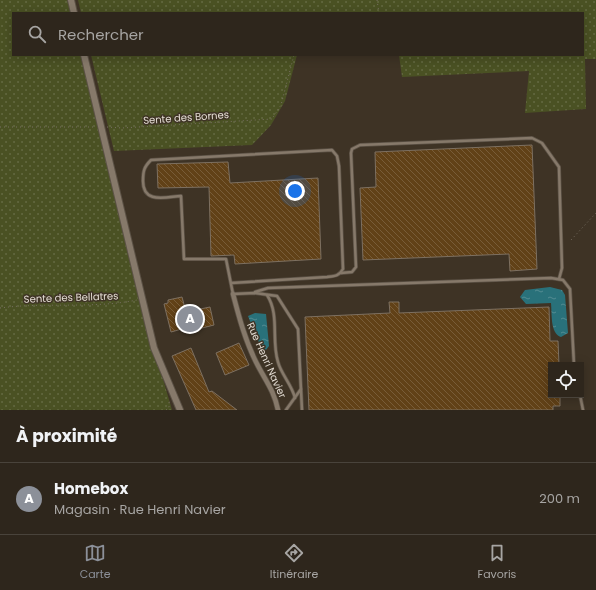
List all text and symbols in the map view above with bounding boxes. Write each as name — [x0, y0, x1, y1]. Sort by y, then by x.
search box — [12, 12, 584, 56]
icon: search — [26, 23, 48, 45]
text: Rechercher — [58, 24, 144, 45]
street label: Sente des Bornes — [143, 107, 229, 128]
your location — [285, 181, 305, 201]
street label: Sente des Bellatres — [23, 288, 119, 307]
pin: A — [177, 304, 203, 334]
street label: Rue Henri Navier — [243, 320, 290, 401]
map controls — [548, 362, 584, 398]
button: locate — [548, 362, 584, 398]
text: À proximité — [16, 424, 117, 448]
text: Homebox — [54, 478, 128, 499]
text: A — [24, 489, 34, 508]
text: 200 m — [539, 489, 580, 508]
text: Magasin · Rue Henri Navier — [54, 500, 226, 519]
tab: Carte — [80, 542, 111, 583]
tab: Itinéraire — [270, 542, 318, 583]
tab: Favoris — [478, 542, 516, 583]

